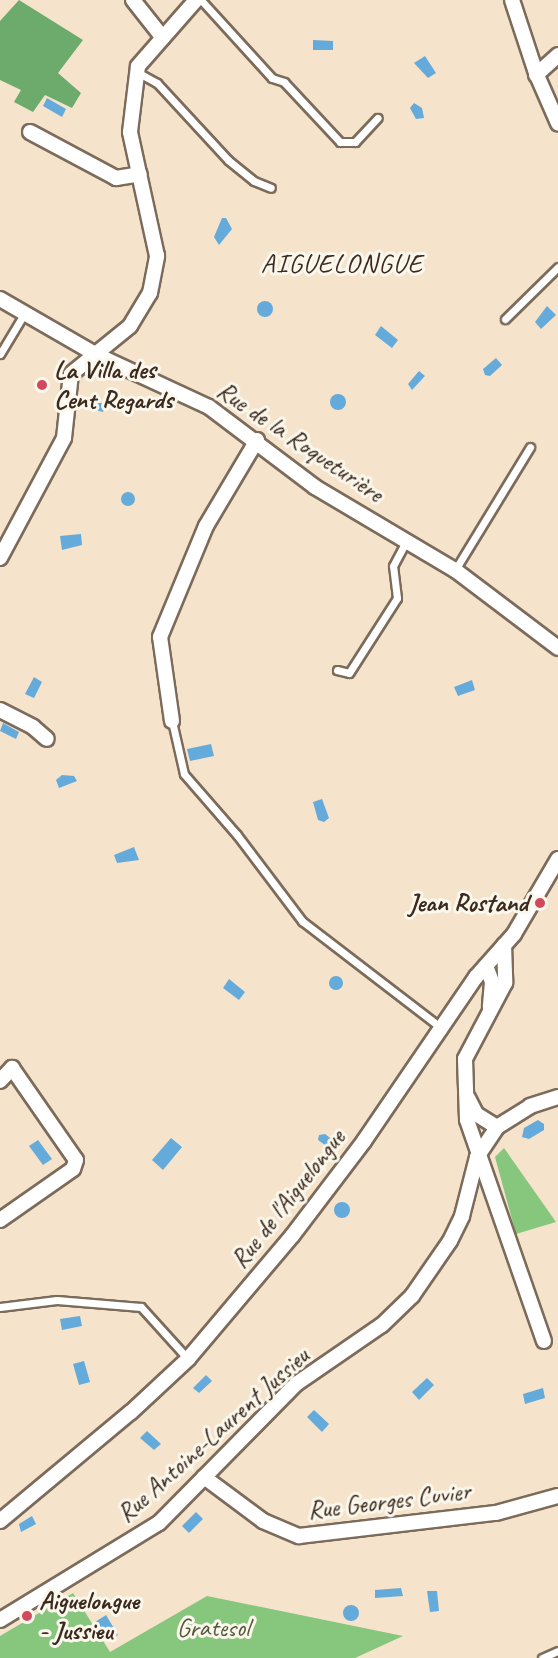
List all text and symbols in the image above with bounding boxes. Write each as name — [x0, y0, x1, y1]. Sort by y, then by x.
district label: AIGUELONGUE — [262, 248, 422, 280]
place label: La Villa des Cent Regards — [54, 354, 174, 416]
street label: Rue de la Roqueturière — [211, 375, 389, 509]
marker: La Villa des Cent Regards — [35, 378, 49, 392]
place label: Jean Rostand — [408, 887, 528, 919]
marker: Jean Rostand — [533, 896, 547, 910]
street label: Rue de l'Aiguelongue — [224, 1123, 352, 1275]
street label: Rue Antoine-Laurent Jussieu — [111, 1341, 315, 1529]
street label: Rue Georges Cuvier — [306, 1476, 472, 1526]
place label: Aiguelongue - Jussieu — [39, 1585, 139, 1646]
marker: Aiguelongue - Jussieu — [20, 1609, 34, 1623]
park label: Gratesol — [177, 1612, 249, 1644]

